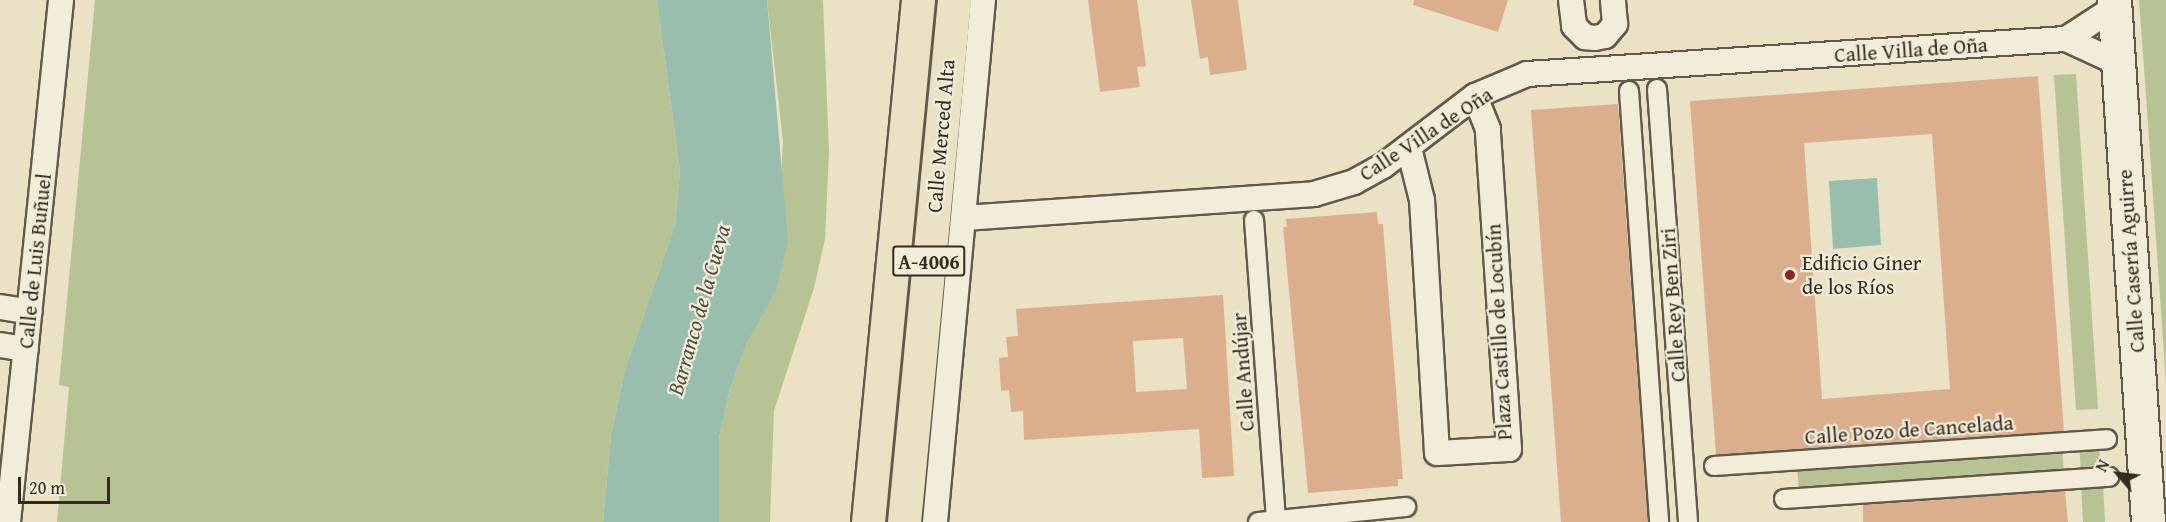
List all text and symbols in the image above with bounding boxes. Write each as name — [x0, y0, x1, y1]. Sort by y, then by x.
street label: Calle Villa de Oña — [1833, 32, 1989, 68]
street label: Calle Merced Alta — [922, 58, 960, 214]
street label: Calle Villa de Oña — [1355, 82, 1497, 186]
street label: Calle Casería Aguirre — [2112, 169, 2150, 353]
street label: Calle de Luis Buñuel — [13, 172, 57, 350]
water label: Barranco de la Cueva — [662, 222, 736, 398]
street label: Plaza Castillo de Locubín — [1481, 223, 1517, 441]
street label: Calle Rey Ben Ziri — [1655, 227, 1691, 383]
road number: A-4006 — [892, 244, 966, 278]
place label: Edificio Giner de los Ríos — [1802, 250, 1921, 300]
marker: Edificio Giner de los Ríos — [1783, 268, 1797, 282]
street label: Calle Andújar — [1226, 312, 1260, 432]
street label: Calle Pozo de Cancelada — [1804, 410, 2014, 450]
north arrow — [2088, 444, 2148, 504]
text: N — [2089, 455, 2115, 476]
scale bar — [21, 465, 112, 503]
text: 20 m — [29, 474, 65, 501]

